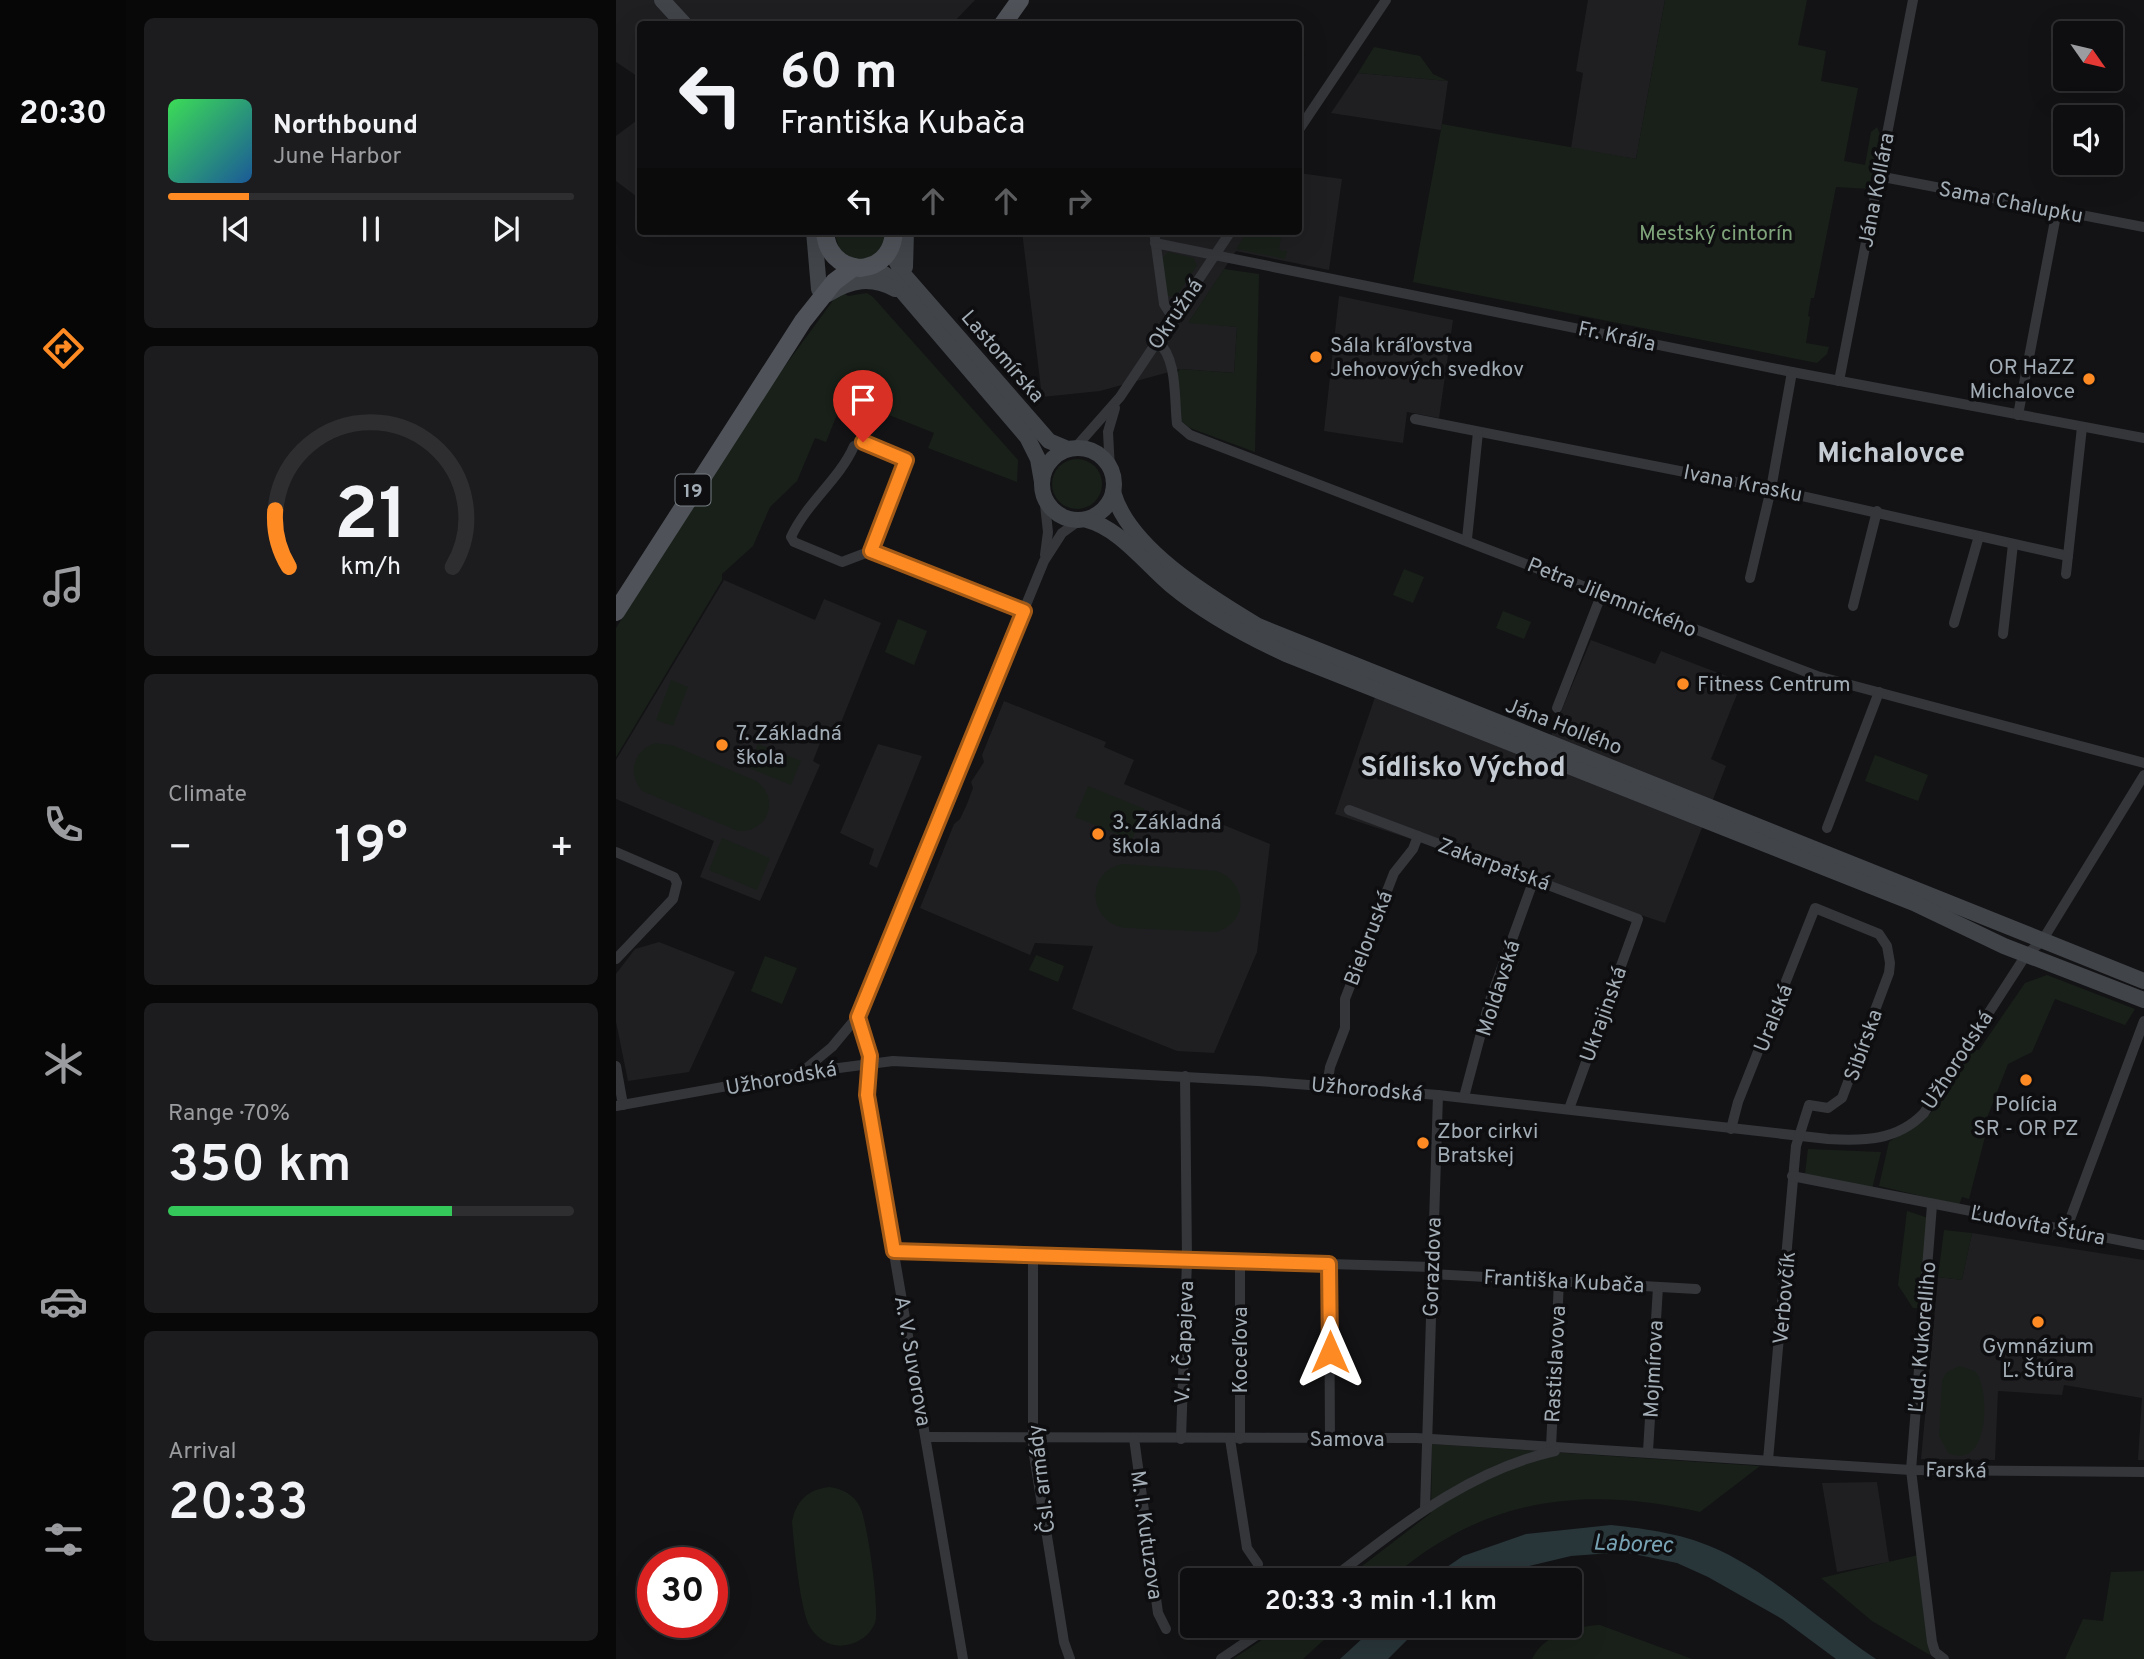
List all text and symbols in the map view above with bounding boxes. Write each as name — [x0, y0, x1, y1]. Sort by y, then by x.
north arrow — [2053, 21, 2123, 91]
map controls — [2053, 21, 2123, 175]
text: 60 m — [780, 44, 898, 106]
icon: left — [665, 49, 756, 140]
text: 20:30 — [19, 95, 107, 135]
text: Františka Kubača — [780, 105, 1025, 145]
button: sound — [2053, 105, 2123, 175]
text: Northbound — [273, 110, 418, 143]
street label: Jána Kollára — [1853, 131, 1902, 250]
text: June Harbor — [273, 143, 401, 172]
street label: Sama Chalupku — [1936, 176, 2085, 231]
icon: left — [841, 182, 879, 220]
icon: ahead — [914, 182, 952, 220]
icon: ahead — [987, 182, 1025, 220]
icon: right — [1060, 182, 1098, 220]
icon: previous — [217, 210, 255, 248]
icon: pause — [352, 210, 390, 248]
icon: next — [487, 210, 525, 248]
park label: Mestský cintorín — [1639, 221, 1793, 248]
street label: Okružná — [1143, 274, 1210, 356]
street label: Lastomírska — [954, 305, 1050, 409]
street label: Fr. Kráľa — [1575, 316, 1658, 359]
icon: directions — [39, 324, 88, 373]
place label: Sála kráľovstva Jehovových svedkov — [1330, 333, 1524, 384]
marker: Sála kráľovstva Jehovových svedkov — [1308, 349, 1324, 365]
place label: OR HaZZ Michalovce — [1970, 355, 2075, 406]
pin — [833, 370, 893, 442]
marker: OR HaZZ Michalovce — [2081, 371, 2097, 387]
icon: arrive — [844, 381, 882, 419]
district label: Michalovce — [1817, 437, 1965, 473]
street label: Ivana Krasku — [1681, 460, 1805, 509]
text: 21 — [334, 474, 408, 566]
road number: 19 — [676, 475, 710, 505]
text: km/h — [341, 552, 401, 584]
street label: Petra Jilemnického — [1523, 552, 1700, 645]
icon: music — [39, 562, 88, 611]
place label: Fitness Centrum — [1697, 672, 1851, 699]
marker: Fitness Centrum — [1675, 676, 1691, 692]
street label: Jána Hollého — [1501, 693, 1626, 762]
place label: 7. Základná škola — [736, 721, 842, 772]
marker: 7. Základná škola — [714, 737, 730, 753]
district label: Sídlisko Východ — [1360, 751, 1566, 787]
text: Climate — [168, 781, 247, 810]
icon: phone — [39, 800, 88, 849]
place label: 3. Základná škola — [1112, 810, 1222, 861]
text: 19° — [334, 815, 408, 881]
text: − — [168, 825, 193, 874]
text: + — [549, 825, 574, 874]
marker: 3. Základná škola — [1090, 826, 1106, 842]
street label: Zakarpatská — [1434, 833, 1553, 898]
street label: Bieloruská — [1339, 887, 1400, 990]
street label: Moldavská — [1471, 937, 1528, 1040]
street label: Ukrajinská — [1575, 963, 1634, 1066]
street label: Uralská — [1749, 981, 1800, 1056]
street label: Sibírska — [1839, 1006, 1890, 1085]
street label: Užhorodská — [1916, 1006, 2000, 1115]
icon: climate — [39, 1039, 88, 1088]
street label: Užhorodská — [724, 1056, 839, 1103]
street label: Užhorodská — [1310, 1072, 1424, 1109]
marker: Polícia SR - OR PZ — [2018, 1072, 2034, 1088]
place label: Polícia SR - OR PZ — [1973, 1092, 2079, 1143]
text: Range · 70% — [168, 1100, 290, 1129]
place label: Zbor cirkvi Bratskej — [1437, 1119, 1538, 1170]
text: 350 km — [168, 1134, 352, 1200]
marker: Zbor cirkvi Bratskej — [1415, 1135, 1431, 1151]
street label: Ľudovíta Štúra — [1968, 1199, 2108, 1253]
street label: Gorazdova — [1418, 1217, 1449, 1318]
street label: Verbovčík — [1768, 1251, 1803, 1346]
street label: Ľud. Kukorelliho — [1903, 1260, 1944, 1414]
street label: Františka Kubača — [1483, 1265, 1645, 1300]
icon: car — [39, 1277, 88, 1326]
street label: V. I. Čapajeva — [1169, 1280, 1201, 1404]
street label: A. V. Suvorova — [887, 1294, 936, 1429]
street label: Rastislavova — [1540, 1305, 1573, 1423]
street label: Koceľova — [1228, 1306, 1255, 1394]
marker: Gymnázium Ľ. Štúra — [2030, 1314, 2046, 1330]
position arrow — [1293, 1315, 1367, 1389]
street label: Mojmírova — [1638, 1320, 1671, 1419]
place label: Gymnázium Ľ. Štúra — [1982, 1334, 2094, 1385]
street label: Čsl. armády — [1021, 1423, 1063, 1535]
street label: Samova — [1310, 1427, 1385, 1454]
text: Arrival — [168, 1438, 237, 1467]
street label: Farská — [1925, 1457, 1987, 1486]
street label: M. I. Kutuzova — [1123, 1469, 1168, 1602]
text: 20:33 — [168, 1472, 309, 1538]
icon: filters — [39, 1515, 88, 1564]
water label: Laborec — [1592, 1530, 1674, 1561]
speed limit sign: 30 — [637, 1547, 728, 1638]
text: 20:33 · 3 min · 1.1 km — [1265, 1586, 1497, 1619]

